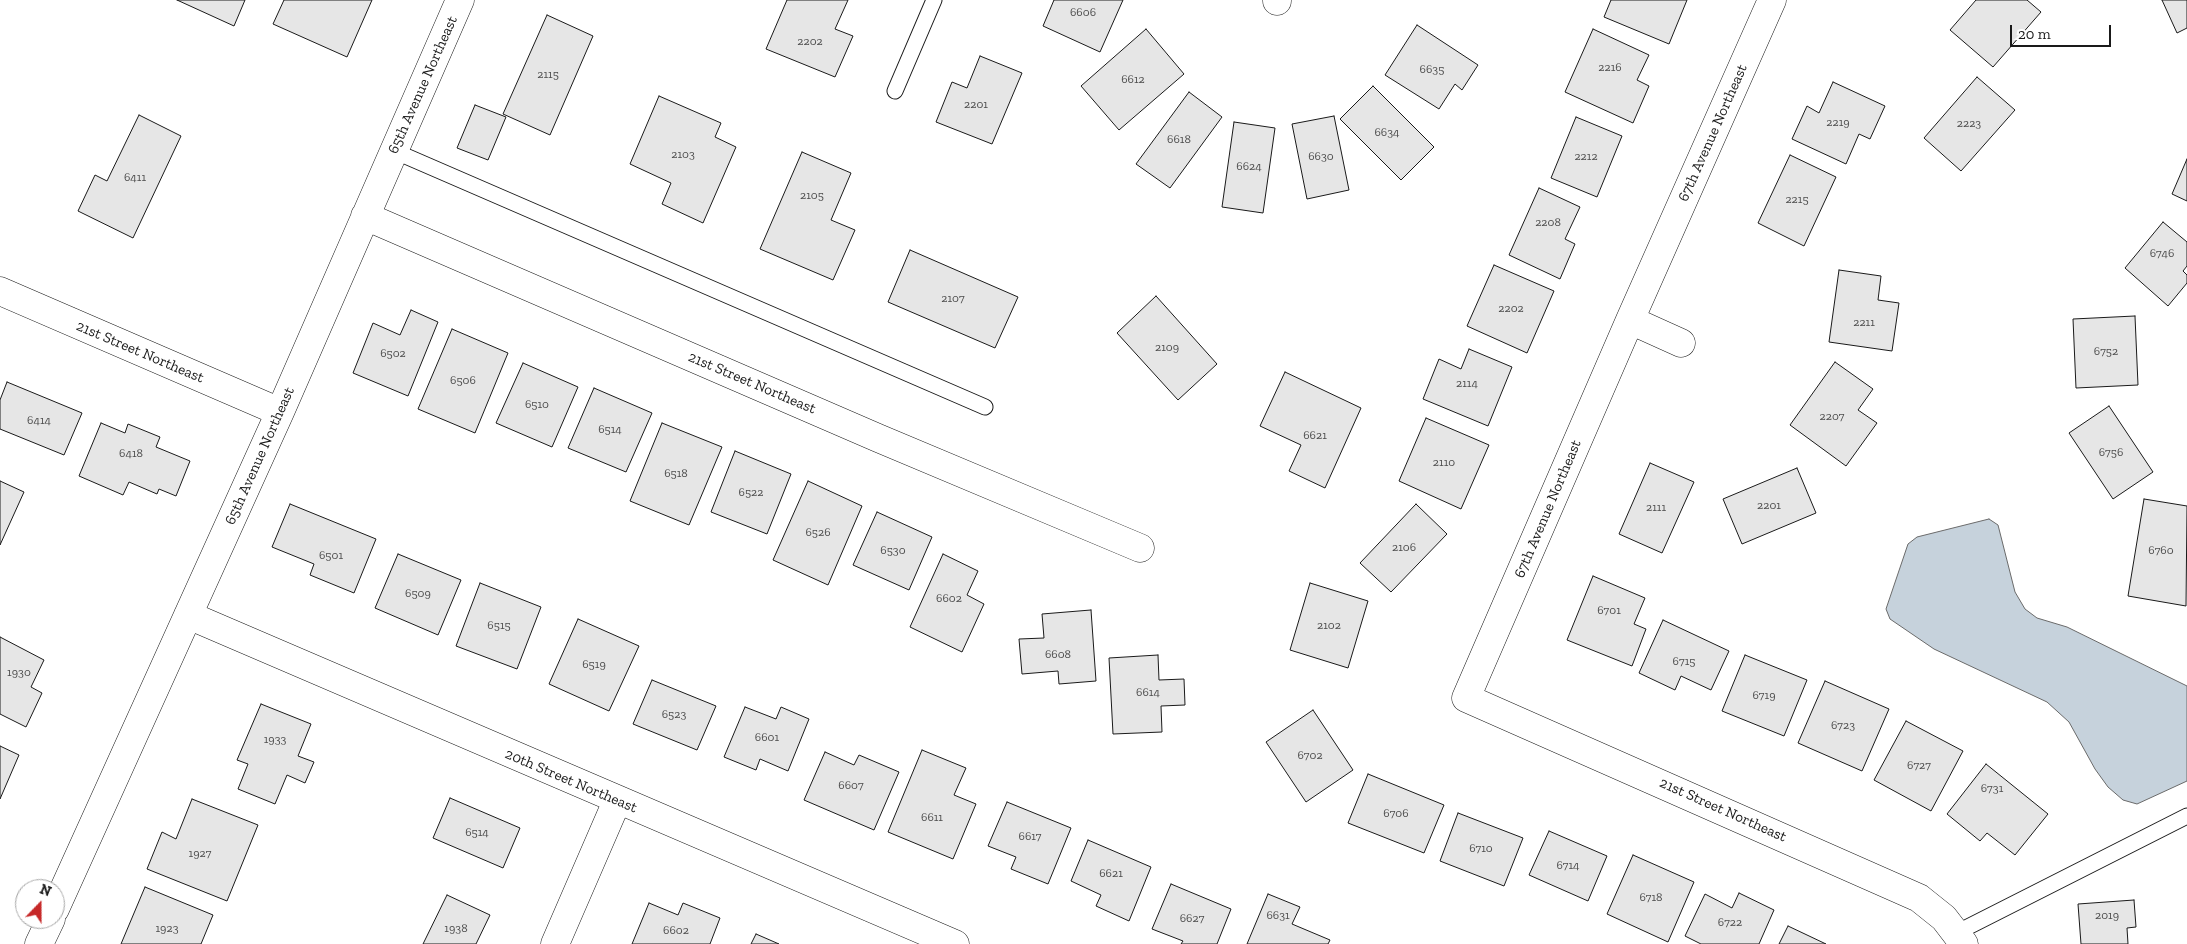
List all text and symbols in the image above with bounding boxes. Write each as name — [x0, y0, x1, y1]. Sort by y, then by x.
house number: 6606 — [1070, 6, 1096, 20]
street label: 65th Avenue Northeast — [384, 13, 462, 157]
scale bar — [2012, 15, 2113, 47]
text: 20 m — [2018, 25, 2051, 43]
house number: 2202 — [797, 35, 823, 49]
house number: 2216 — [1598, 61, 1622, 75]
street label: 67th Avenue Northeast — [1675, 62, 1751, 204]
house number: 6635 — [1420, 63, 1444, 77]
house number: 2115 — [537, 68, 559, 82]
house number: 6612 — [1121, 73, 1145, 87]
house number: 2201 — [964, 98, 988, 112]
house number: 2219 — [1826, 116, 1850, 130]
house number: 2223 — [1957, 117, 1981, 131]
house number: 6634 — [1374, 126, 1400, 140]
house number: 6618 — [1167, 133, 1191, 147]
house number: 2103 — [671, 148, 695, 162]
house number: 6630 — [1308, 150, 1334, 164]
house number: 2212 — [1574, 150, 1598, 164]
house number: 6624 — [1236, 160, 1262, 174]
house number: 6411 — [124, 171, 146, 185]
house number: 2105 — [800, 189, 824, 203]
house number: 2215 — [1785, 193, 1809, 207]
house number: 2208 — [1535, 216, 1561, 230]
house number: 6746 — [2150, 247, 2174, 261]
house number: 2107 — [941, 292, 965, 306]
house number: 2202 — [1498, 302, 1524, 316]
house number: 2211 — [1853, 316, 1875, 330]
street label: 21st Street Northeast — [73, 317, 207, 387]
house number: 2109 — [1155, 341, 1179, 355]
house number: 6752 — [2094, 345, 2118, 359]
house number: 6502 — [380, 347, 406, 361]
street label: 21st Street Northeast — [685, 348, 819, 418]
house number: 6506 — [450, 374, 476, 388]
house number: 2114 — [1456, 377, 1478, 391]
street label: 65th Avenue Northeast — [221, 384, 299, 528]
house number: 6510 — [525, 398, 549, 412]
house number: 2207 — [1820, 410, 1844, 424]
house number: 6414 — [27, 414, 51, 428]
house number: 6514 — [598, 423, 622, 437]
house number: 6621 — [1303, 429, 1327, 443]
street label: 67th Avenue Northeast — [1511, 437, 1585, 581]
house number: 6756 — [2099, 446, 2123, 460]
house number: 6418 — [119, 447, 143, 461]
house number: 2110 — [1433, 456, 1455, 470]
house number: 6518 — [664, 467, 688, 481]
house number: 6522 — [739, 486, 763, 500]
house number: 2201 — [1757, 499, 1781, 513]
house number: 2111 — [1646, 501, 1666, 515]
house number: 6526 — [805, 526, 831, 540]
house number: 2106 — [1392, 541, 1416, 555]
house number: 6530 — [880, 544, 906, 558]
house number: 6760 — [2148, 544, 2174, 558]
house number: 6501 — [319, 549, 343, 563]
house number: 6509 — [405, 587, 431, 601]
house number: 6602 — [936, 592, 962, 606]
house number: 6701 — [1597, 604, 1621, 618]
house number: 6515 — [487, 619, 511, 633]
house number: 2102 — [1317, 619, 1341, 633]
house number: 6608 — [1045, 648, 1071, 662]
house number: 6715 — [1673, 655, 1695, 669]
house number: 6519 — [582, 658, 606, 672]
house number: 1930 — [7, 666, 31, 680]
house number: 6614 — [1136, 686, 1160, 700]
house number: 6719 — [1752, 689, 1776, 703]
house number: 6523 — [662, 708, 686, 722]
house number: 6723 — [1831, 719, 1855, 733]
house number: 6601 — [755, 731, 779, 745]
house number: 1933 — [264, 733, 286, 747]
street label: 20th Street Northeast — [502, 745, 640, 817]
house number: 6702 — [1297, 749, 1323, 763]
house number: 6727 — [1907, 759, 1931, 773]
street label: 21st Street Northeast — [1657, 774, 1789, 846]
house number: 6607 — [838, 779, 864, 793]
house number: 6731 — [1981, 782, 2003, 796]
house number: 6706 — [1383, 807, 1409, 821]
house number: 6611 — [921, 811, 943, 825]
house number: 6514 — [465, 826, 489, 840]
house number: 6617 — [1019, 830, 1041, 844]
house number: 6710 — [1469, 842, 1493, 856]
house number: 1927 — [189, 847, 211, 861]
house number: 6714 — [1556, 859, 1580, 873]
house number: 6621 — [1099, 867, 1123, 881]
north arrow — [15, 879, 65, 929]
text: N — [37, 881, 54, 900]
house number: 6718 — [1639, 891, 1663, 905]
house number: 6631 — [1266, 909, 1290, 923]
house number: 2019 — [2095, 909, 2119, 923]
house number: 6627 — [1180, 912, 1204, 926]
house number: 6722 — [1718, 916, 1742, 930]
house number: 1923 — [155, 922, 179, 936]
house number: 1938 — [444, 922, 468, 936]
house number: 6602 — [663, 924, 689, 938]

